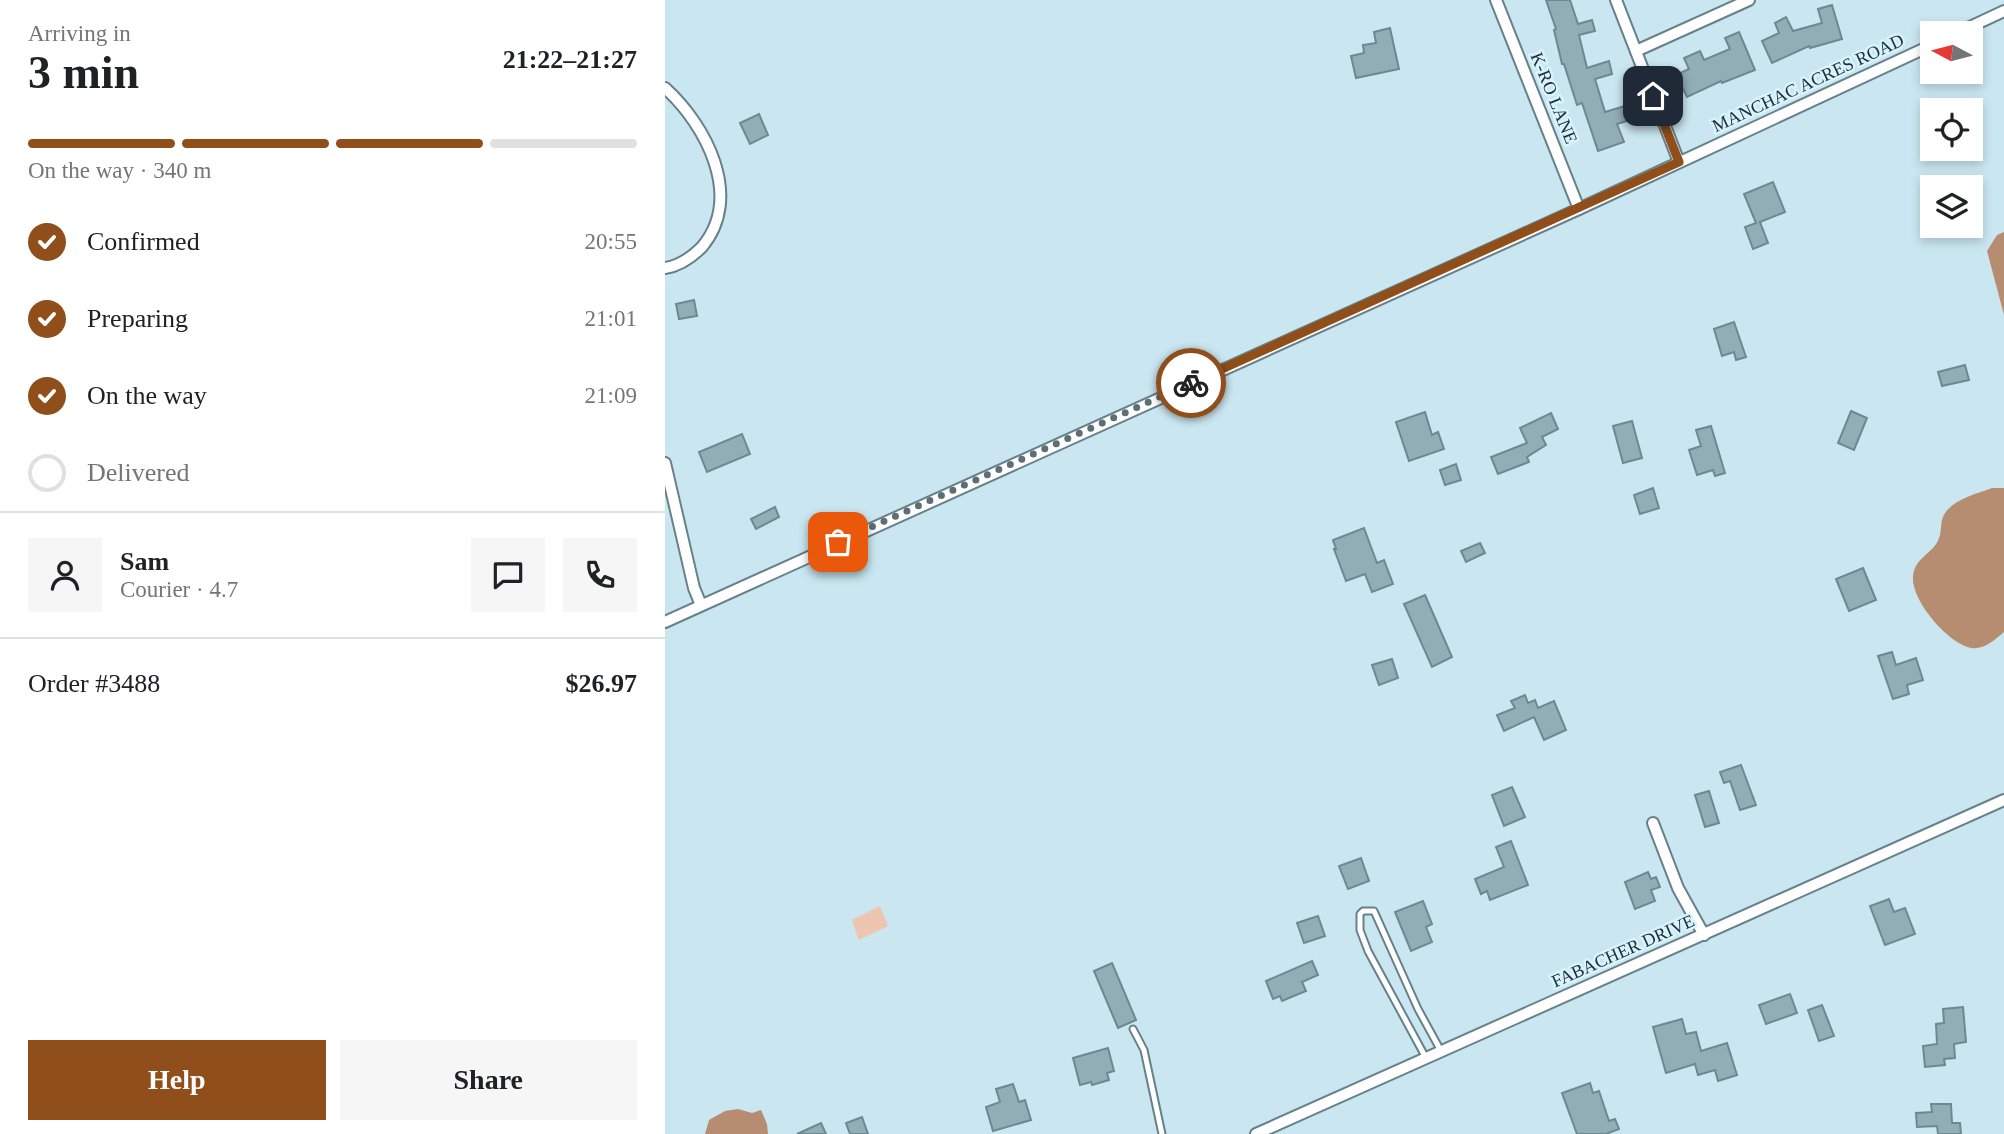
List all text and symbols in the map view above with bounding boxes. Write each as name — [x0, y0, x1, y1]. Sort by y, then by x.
text: Arriving in — [28, 21, 131, 46]
north arrow — [1920, 21, 1983, 84]
map controls — [1920, 21, 1983, 238]
street label: MANCHAC ACRES ROAD — [1709, 30, 1907, 136]
text: 21:22–21:27 — [503, 45, 637, 74]
text: 3 min — [28, 47, 139, 98]
street label: K-RO LANE — [1527, 50, 1581, 146]
pin — [1623, 66, 1683, 126]
icon: home — [1634, 77, 1672, 115]
button: locate — [1920, 98, 1983, 161]
text: On the way · 340 m — [28, 158, 211, 183]
button: layers — [1920, 175, 1983, 238]
icon: check — [28, 223, 66, 261]
text: Confirmed — [87, 227, 200, 256]
text: 20:55 — [585, 229, 637, 254]
icon: check — [28, 300, 66, 338]
text: Preparing — [87, 304, 188, 333]
text: 21:01 — [585, 306, 637, 331]
courier — [1156, 348, 1226, 418]
icon: bike — [1172, 364, 1210, 402]
icon: check — [28, 377, 66, 415]
text: On the way — [87, 381, 207, 410]
text: 21:09 — [585, 383, 637, 408]
text: Delivered — [87, 458, 190, 487]
pin — [808, 512, 868, 572]
icon: bag — [819, 523, 857, 561]
button: person — [28, 538, 102, 612]
button: chat — [471, 538, 545, 612]
button: phone — [563, 538, 637, 612]
text: Sam — [120, 547, 169, 576]
text: Courier · 4.7 — [120, 577, 238, 602]
text: Order #3488 — [28, 669, 160, 698]
text: $26.97 — [566, 669, 637, 698]
street label: FABACHER DRIVE — [1549, 911, 1697, 991]
button: Help — [28, 1040, 326, 1120]
button: Share — [340, 1040, 637, 1120]

